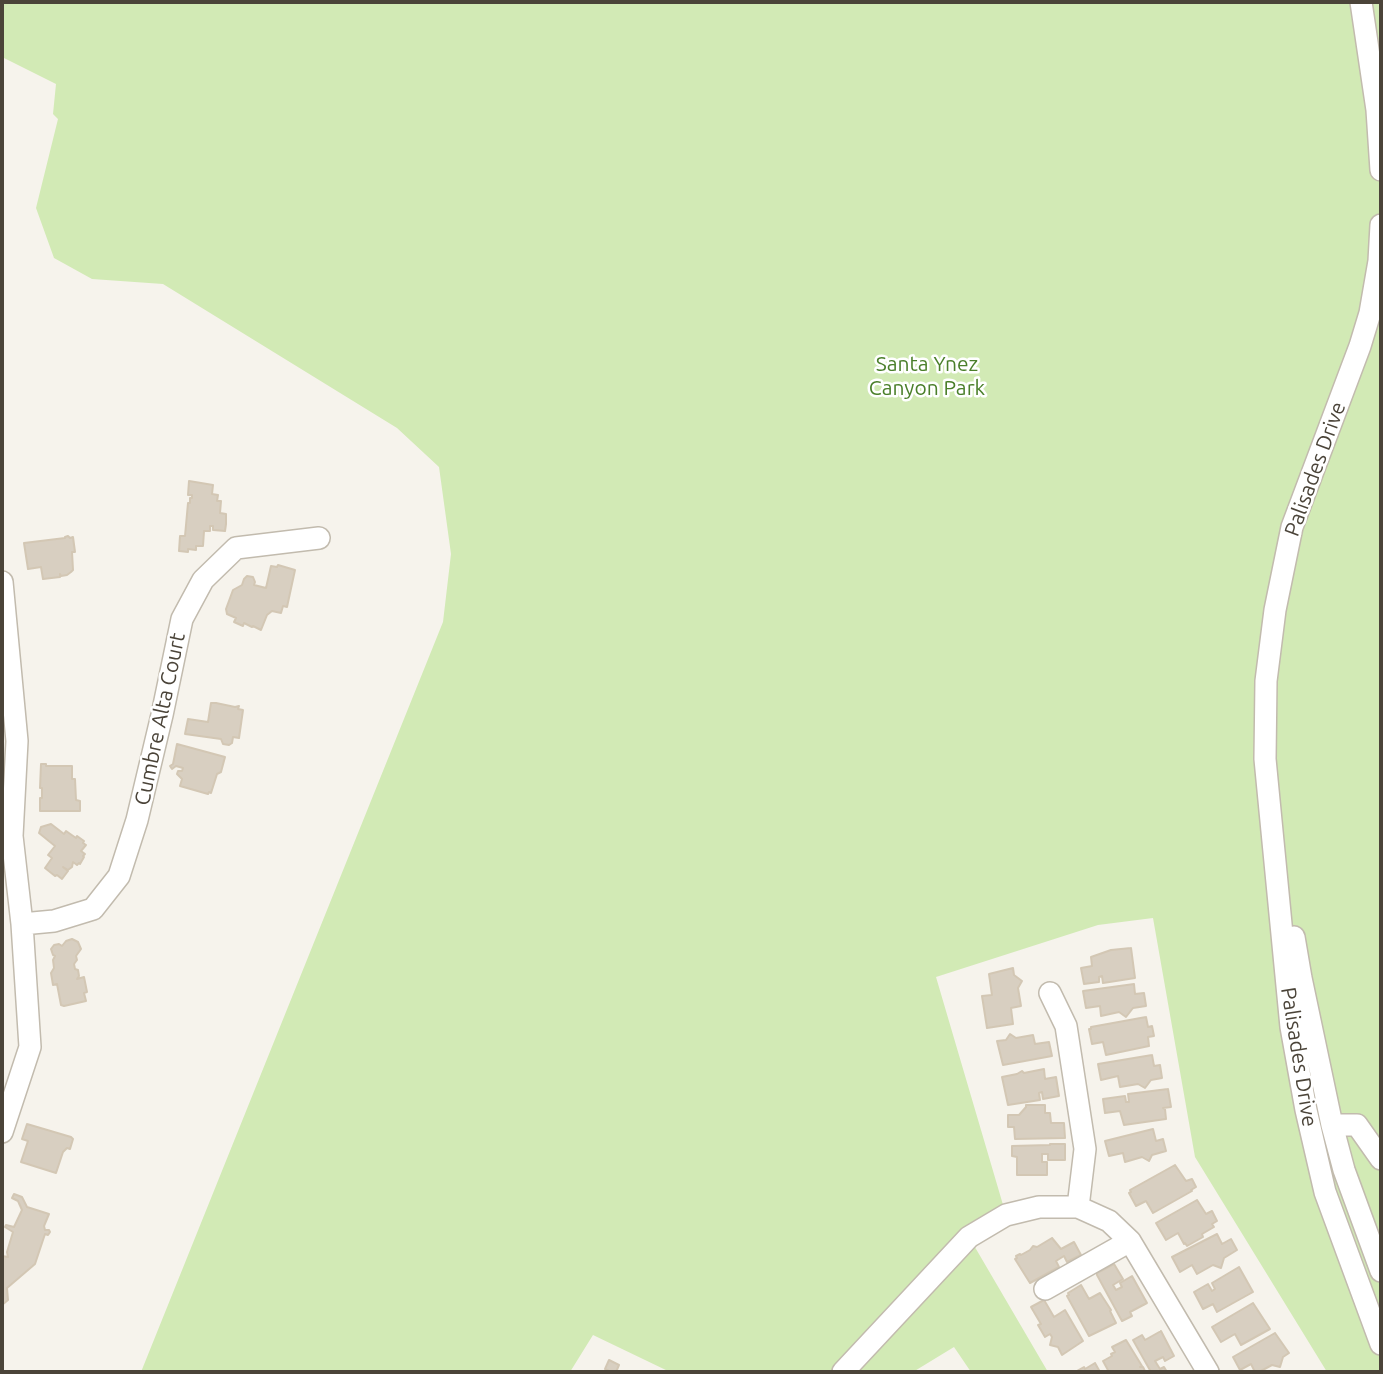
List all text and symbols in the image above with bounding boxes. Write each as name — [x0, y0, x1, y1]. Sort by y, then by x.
park label: Santa Ynez Canyon Park — [869, 351, 985, 401]
street label: Palisades Drive — [1279, 398, 1351, 540]
street label: Cumbre Alta Court — [129, 630, 191, 808]
street label: Palisades Drive — [1276, 985, 1322, 1129]

